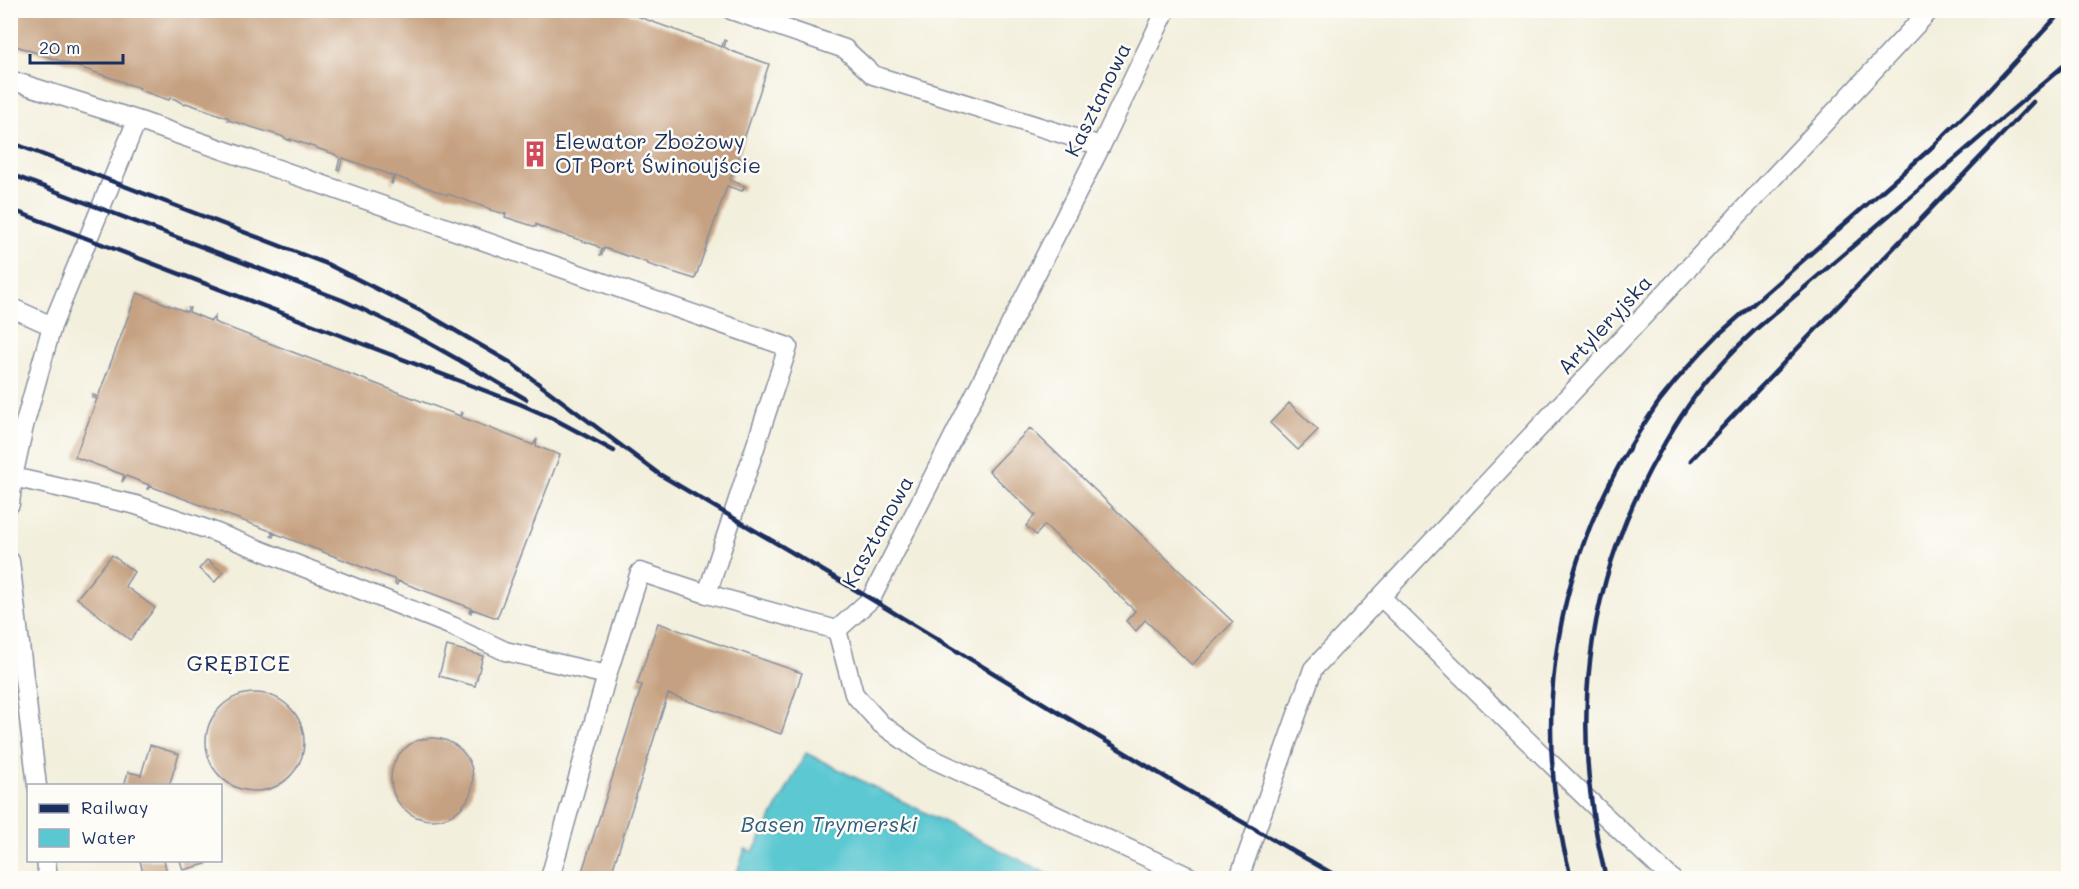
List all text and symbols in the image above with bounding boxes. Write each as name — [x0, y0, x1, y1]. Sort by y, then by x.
scale bar — [30, 27, 123, 65]
text: 20 m — [39, 35, 80, 59]
street label: Kasztanowa — [1057, 38, 1136, 161]
place label: Elewator Zbożowy OT Port Świnoujście — [555, 127, 761, 178]
building icon: Elewator Zbożowy OT Port Świnoujście — [520, 139, 550, 169]
street label: Artyleryjska — [1551, 268, 1657, 379]
street label: Kasztanowa — [835, 471, 918, 592]
district label: GRĘBICE — [186, 648, 292, 677]
legend — [27, 784, 222, 862]
text: Railway — [81, 795, 148, 819]
water label: Basen Trymerski — [741, 809, 918, 838]
text: Water — [81, 825, 136, 849]

